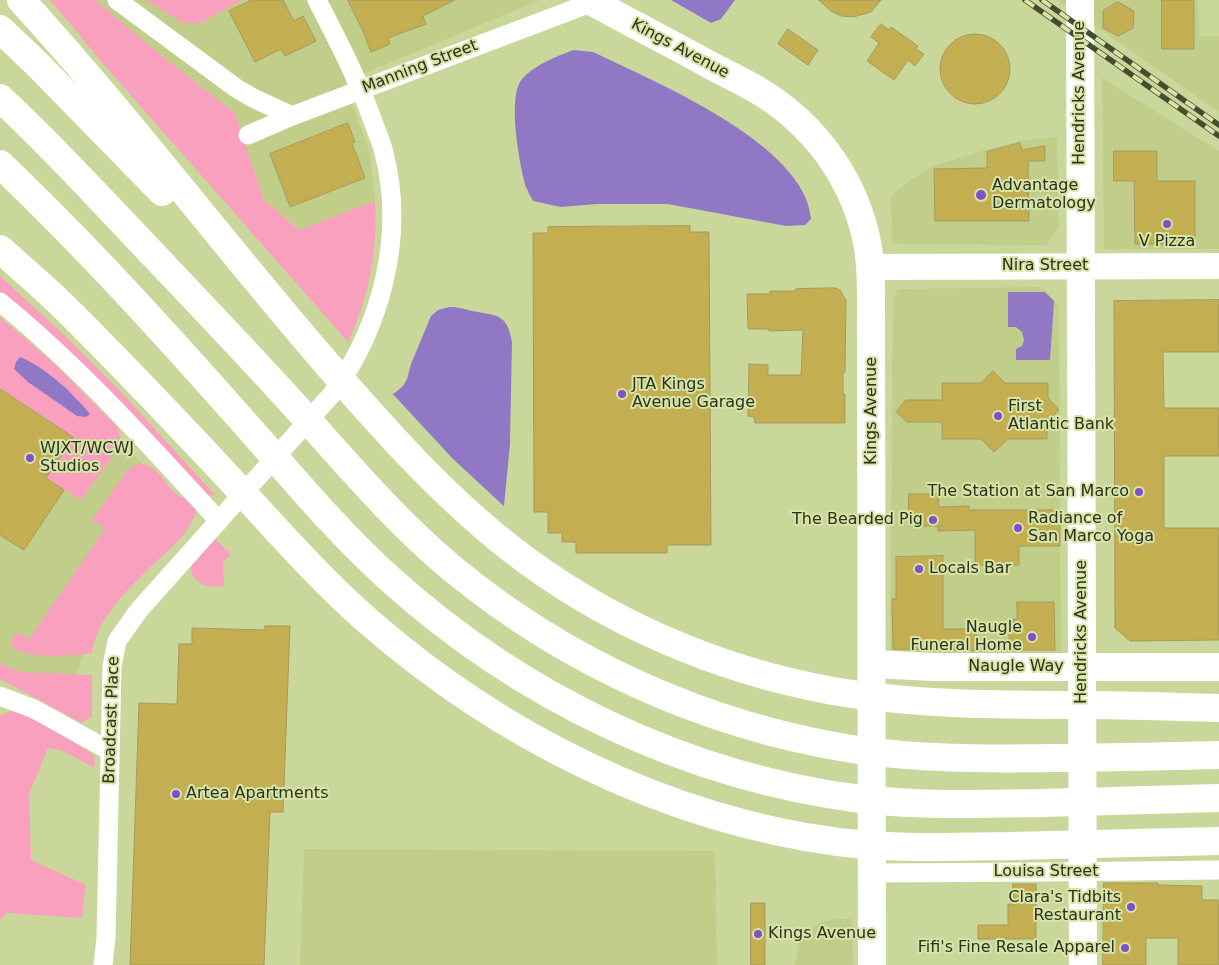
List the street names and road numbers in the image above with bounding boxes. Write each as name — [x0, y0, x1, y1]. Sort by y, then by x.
street label: Kings Avenue — [628, 15, 732, 83]
street label: Hendricks Avenue — [1070, 21, 1090, 165]
street label: Manning Street — [359, 36, 481, 98]
street label: Nira Street — [1002, 256, 1088, 276]
street label: Kings Avenue — [862, 357, 882, 465]
street label: Hendricks Avenue — [1072, 560, 1092, 704]
street label: Broadcast Place — [100, 656, 124, 784]
street label: Naugle Way — [968, 657, 1064, 677]
street label: Louisa Street — [994, 862, 1098, 882]

